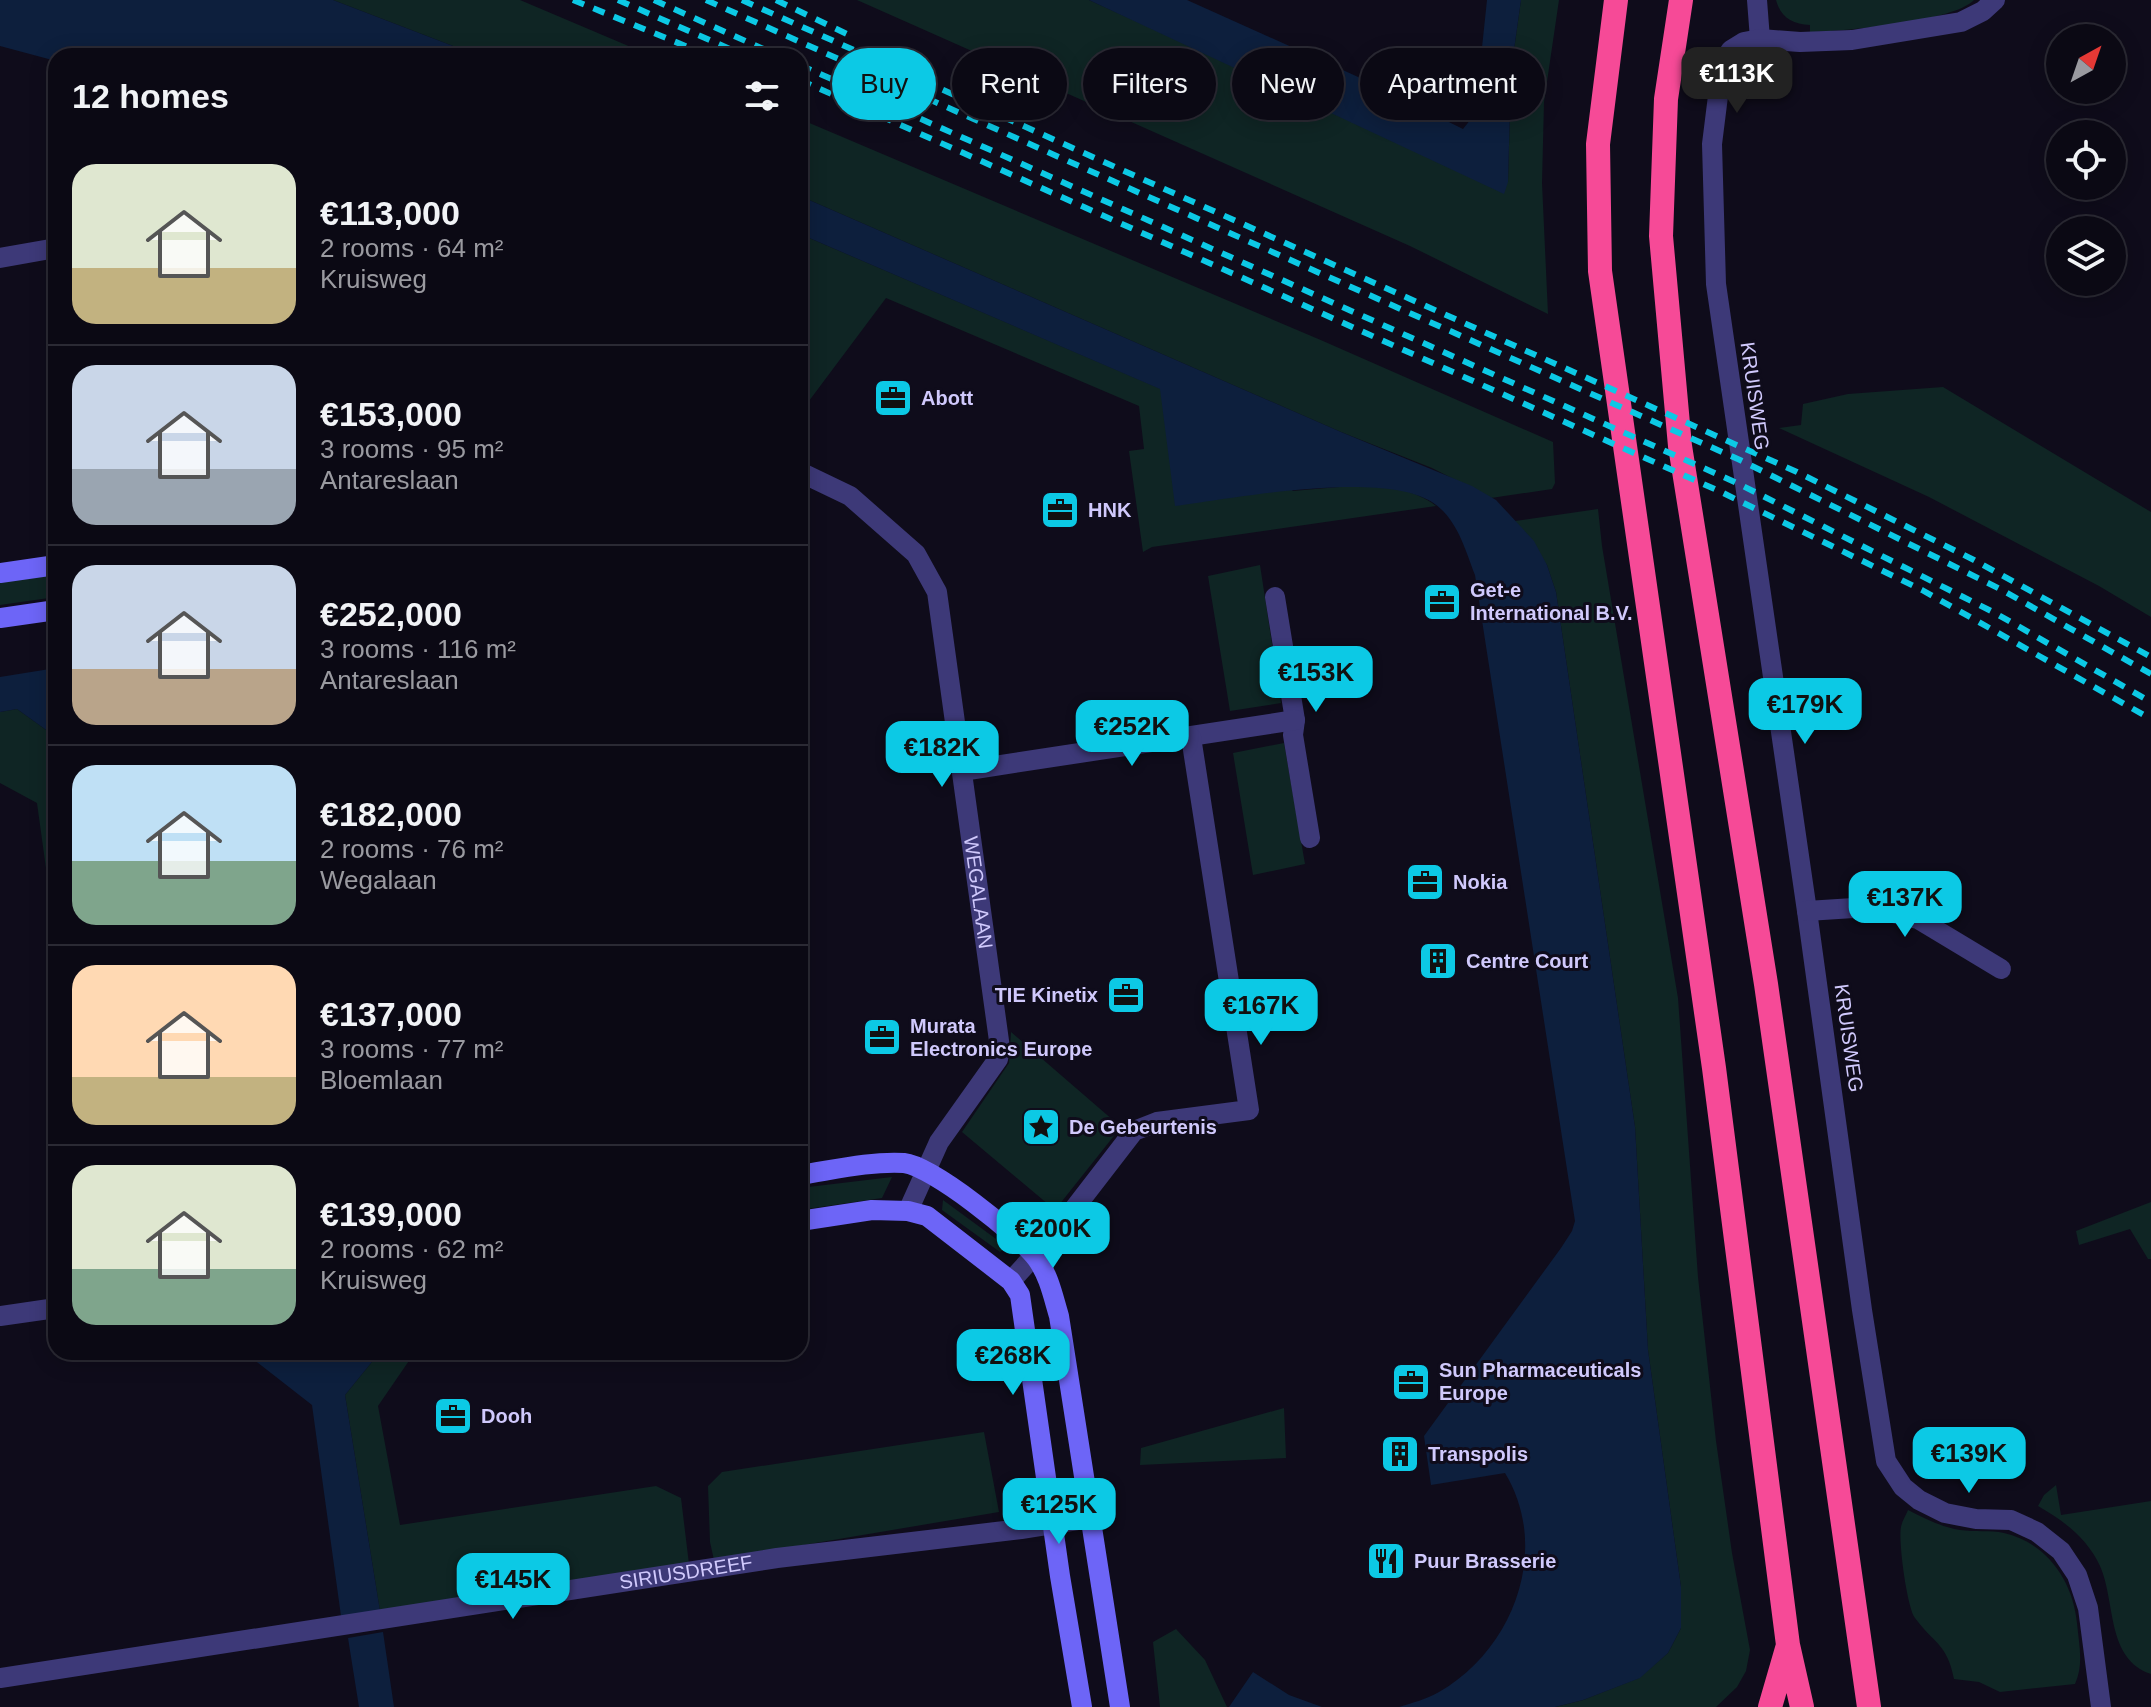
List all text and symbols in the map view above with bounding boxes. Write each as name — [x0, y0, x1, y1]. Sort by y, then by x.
north arrow — [2046, 24, 2126, 104]
map controls — [2046, 24, 2126, 296]
pin: €113K — [1681, 47, 1793, 115]
chip: Buy — [832, 48, 936, 120]
chip: Rent — [952, 48, 1067, 120]
chip: Filters — [1083, 48, 1216, 120]
chip: New — [1232, 48, 1344, 120]
chip: Apartment — [1360, 48, 1545, 120]
text: €113K — [1699, 58, 1775, 88]
icon: filters — [740, 74, 784, 118]
text: 12 homes — [72, 77, 229, 115]
button: locate — [2046, 120, 2126, 200]
text: €113,000 — [320, 194, 460, 232]
icon: home — [136, 196, 232, 292]
button: layers — [2046, 216, 2126, 296]
text: 2 rooms · 64 m² — [320, 233, 504, 263]
text: Kruisweg — [320, 264, 427, 294]
street label: KRUISWEG — [1737, 341, 1773, 451]
office icon: Abott — [872, 377, 914, 419]
place label: Abott — [921, 387, 974, 409]
text: €153,000 — [320, 395, 462, 433]
icon: home — [136, 397, 232, 493]
text: 3 rooms · 95 m² — [320, 434, 504, 464]
text: Antareslaan — [320, 465, 459, 495]
office icon: HNK — [1039, 489, 1081, 531]
place label: HNK — [1088, 499, 1132, 521]
place label: Get-e International B.V. — [1470, 579, 1633, 624]
office icon: Get-e International B.V. — [1421, 581, 1463, 623]
text: €252,000 — [320, 595, 462, 633]
icon: home — [136, 597, 232, 693]
text: 3 rooms · 116 m² — [320, 634, 516, 664]
pin: €153K — [1260, 646, 1372, 714]
text: €153K — [1278, 657, 1354, 687]
text: Antareslaan — [320, 665, 459, 695]
pin: €179K — [1749, 678, 1861, 746]
text: €179K — [1767, 689, 1843, 719]
pin: €252K — [1076, 700, 1188, 768]
text: €252K — [1094, 711, 1170, 741]
pin: €182K — [886, 721, 998, 789]
text: €182K — [904, 732, 980, 762]
text: €182,000 — [320, 795, 462, 833]
icon: home — [136, 797, 232, 893]
text: 2 rooms · 76 m² — [320, 834, 504, 864]
street label: WEGALAAN — [960, 835, 997, 950]
office icon: Nokia — [1404, 861, 1446, 903]
text: Wegalaan — [320, 865, 437, 895]
place label: Nokia — [1453, 871, 1508, 893]
pin: €137K — [1849, 871, 1961, 939]
text: €137K — [1867, 882, 1943, 912]
building icon: Centre Court — [1417, 940, 1459, 982]
place label: Centre Court — [1466, 950, 1589, 972]
office icon: TIE Kinetix — [1105, 974, 1147, 1016]
pin: €167K — [1205, 979, 1317, 1047]
street label: KRUISWEG — [1831, 983, 1867, 1093]
place label: TIE Kinetix — [995, 984, 1098, 1006]
text: €167K — [1223, 990, 1299, 1020]
text: €137,000 — [320, 995, 462, 1033]
icon: home — [136, 997, 232, 1093]
place label: Murata Electronics Europe — [910, 1015, 1092, 1060]
office icon: Murata Electronics Europe — [861, 1016, 903, 1058]
text: 3 rooms · 77 m² — [320, 1034, 504, 1064]
text: Bloemlaan — [320, 1065, 443, 1095]
place icon: De Gebeurtenis — [1020, 1106, 1062, 1148]
place label: De Gebeurtenis — [1069, 1116, 1217, 1138]
text: €139,000 — [320, 1195, 462, 1233]
icon: home — [136, 1197, 232, 1293]
pin: €200K — [997, 1202, 1109, 1270]
text: €200K — [1015, 1213, 1091, 1243]
text: 2 rooms · 62 m² — [320, 1234, 504, 1264]
text: Kruisweg — [320, 1265, 427, 1295]
pin: €268K — [957, 1329, 1069, 1397]
text: €268K — [975, 1340, 1051, 1370]
place label: Sun Pharmaceuticals Europe — [1439, 1359, 1641, 1404]
office icon: Sun Pharmaceuticals Europe — [1390, 1361, 1432, 1403]
office icon: Dooh — [432, 1395, 474, 1437]
place label: Dooh — [481, 1405, 532, 1427]
pin: €139K — [1913, 1427, 2025, 1495]
building icon: Transpolis — [1379, 1433, 1421, 1475]
text: €139K — [1931, 1438, 2007, 1468]
place label: Transpolis — [1428, 1443, 1528, 1465]
pin: €125K — [1003, 1478, 1115, 1546]
text: €125K — [1021, 1489, 1097, 1519]
restaurant icon: Puur Brasserie — [1365, 1540, 1407, 1582]
place label: Puur Brasserie — [1414, 1550, 1556, 1572]
street label: SIRIUSDREEF — [618, 1551, 754, 1593]
pin: €145K — [457, 1553, 569, 1621]
text: €145K — [475, 1564, 551, 1594]

